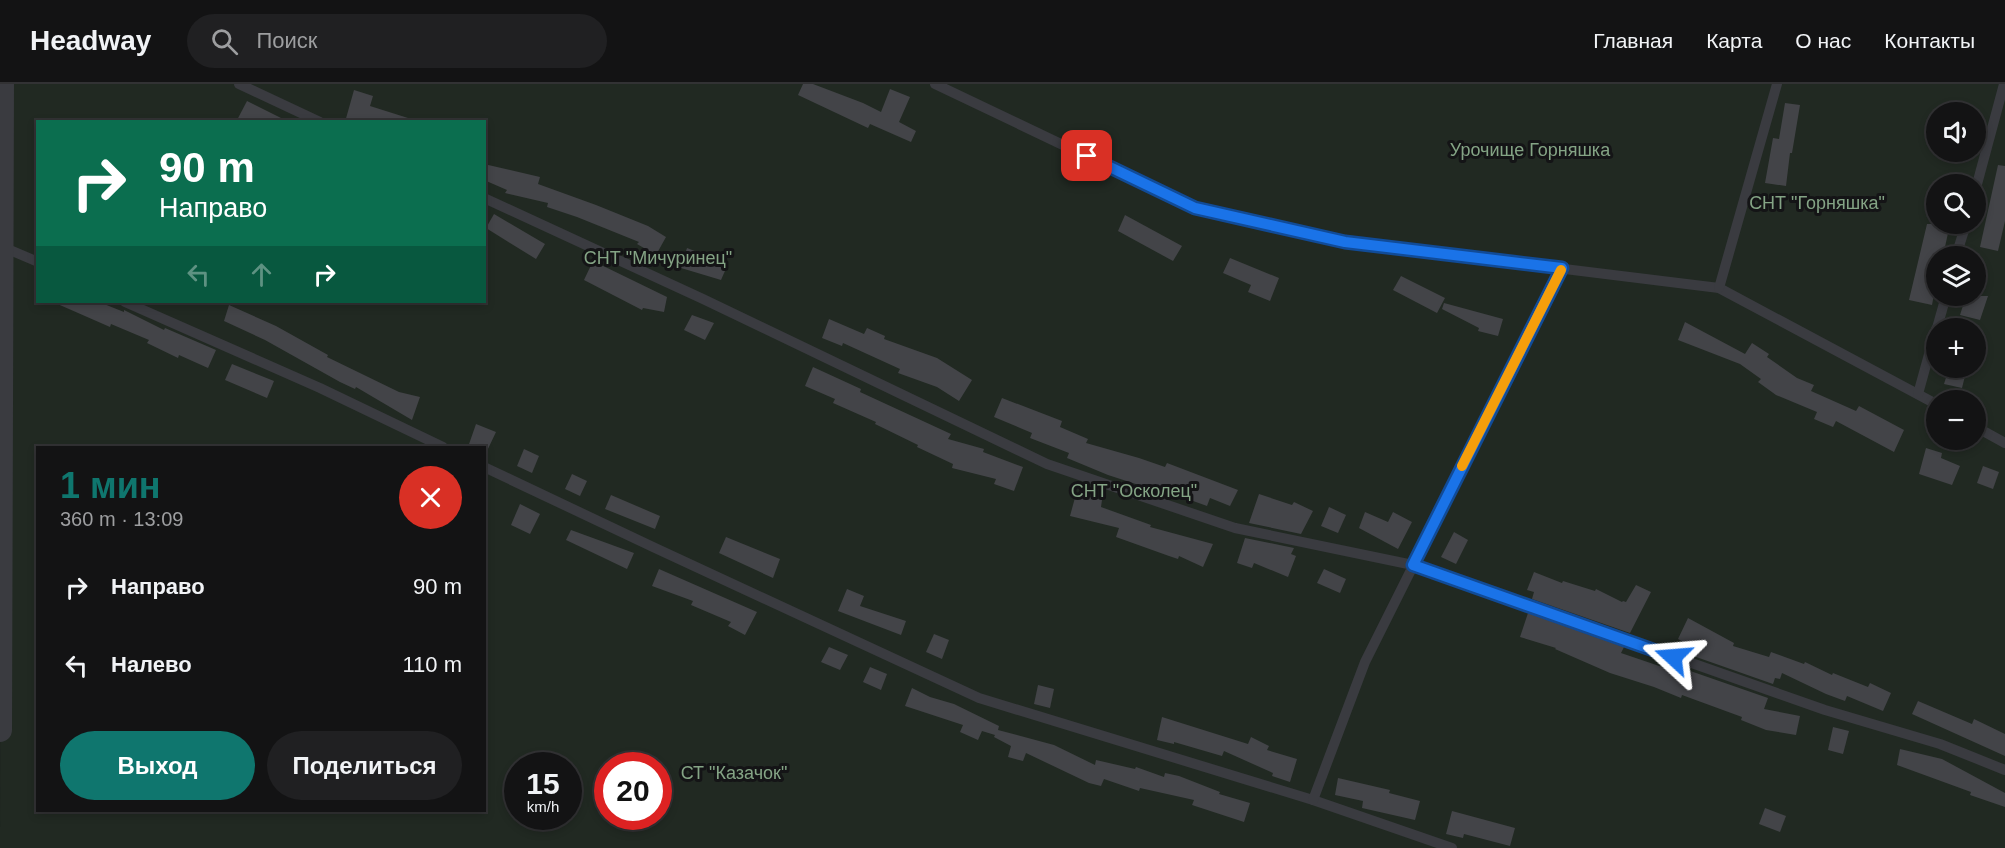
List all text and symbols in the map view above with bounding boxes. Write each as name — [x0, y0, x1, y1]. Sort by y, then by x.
search box — [187, 14, 607, 68]
text: Headway — [30, 25, 151, 56]
icon: search — [208, 25, 241, 58]
text: Поиск — [256, 28, 317, 53]
text: Главная — [1593, 29, 1673, 52]
text: Карта — [1706, 29, 1762, 52]
text: О нас — [1795, 29, 1851, 52]
text: Контакты — [1884, 29, 1975, 52]
map controls — [1926, 102, 1986, 450]
button: sound — [1926, 102, 1986, 162]
pin — [1061, 130, 1112, 181]
icon: arrive — [1070, 139, 1103, 172]
park label: Урочище Горняшка — [1450, 140, 1611, 160]
icon: right — [60, 144, 138, 222]
text: 90 m — [159, 144, 255, 191]
button: search — [1926, 174, 1986, 234]
text: Направо — [159, 193, 267, 223]
park label: СНТ "Горняшка" — [1749, 193, 1885, 213]
button: layers — [1926, 246, 1986, 306]
park label: СНТ "Мичуринец" — [584, 248, 732, 268]
icon: left — [182, 258, 215, 291]
icon: ahead — [245, 258, 278, 291]
icon: right — [308, 258, 341, 291]
button: + — [1926, 318, 1986, 378]
button: − — [1926, 390, 1986, 450]
text: 1 мин — [60, 465, 161, 506]
button: close — [399, 466, 462, 529]
park label: СНТ "Осколец" — [1071, 481, 1197, 501]
text: 360 m · 13:09 — [60, 508, 183, 530]
icon: right — [60, 571, 93, 604]
text: Направо — [111, 574, 205, 599]
text: 90 m — [413, 574, 462, 599]
position arrow — [1641, 625, 1705, 689]
icon: left — [60, 649, 93, 682]
text: Налево — [111, 652, 192, 677]
text: 110 m — [402, 652, 462, 677]
button: Выход — [60, 731, 255, 800]
button: Поделиться — [267, 731, 462, 800]
speed limit sign: 20 — [594, 752, 672, 830]
park label: СТ "Казачок" — [681, 763, 787, 783]
text: 15 — [526, 767, 560, 800]
text: km/h — [527, 798, 559, 815]

